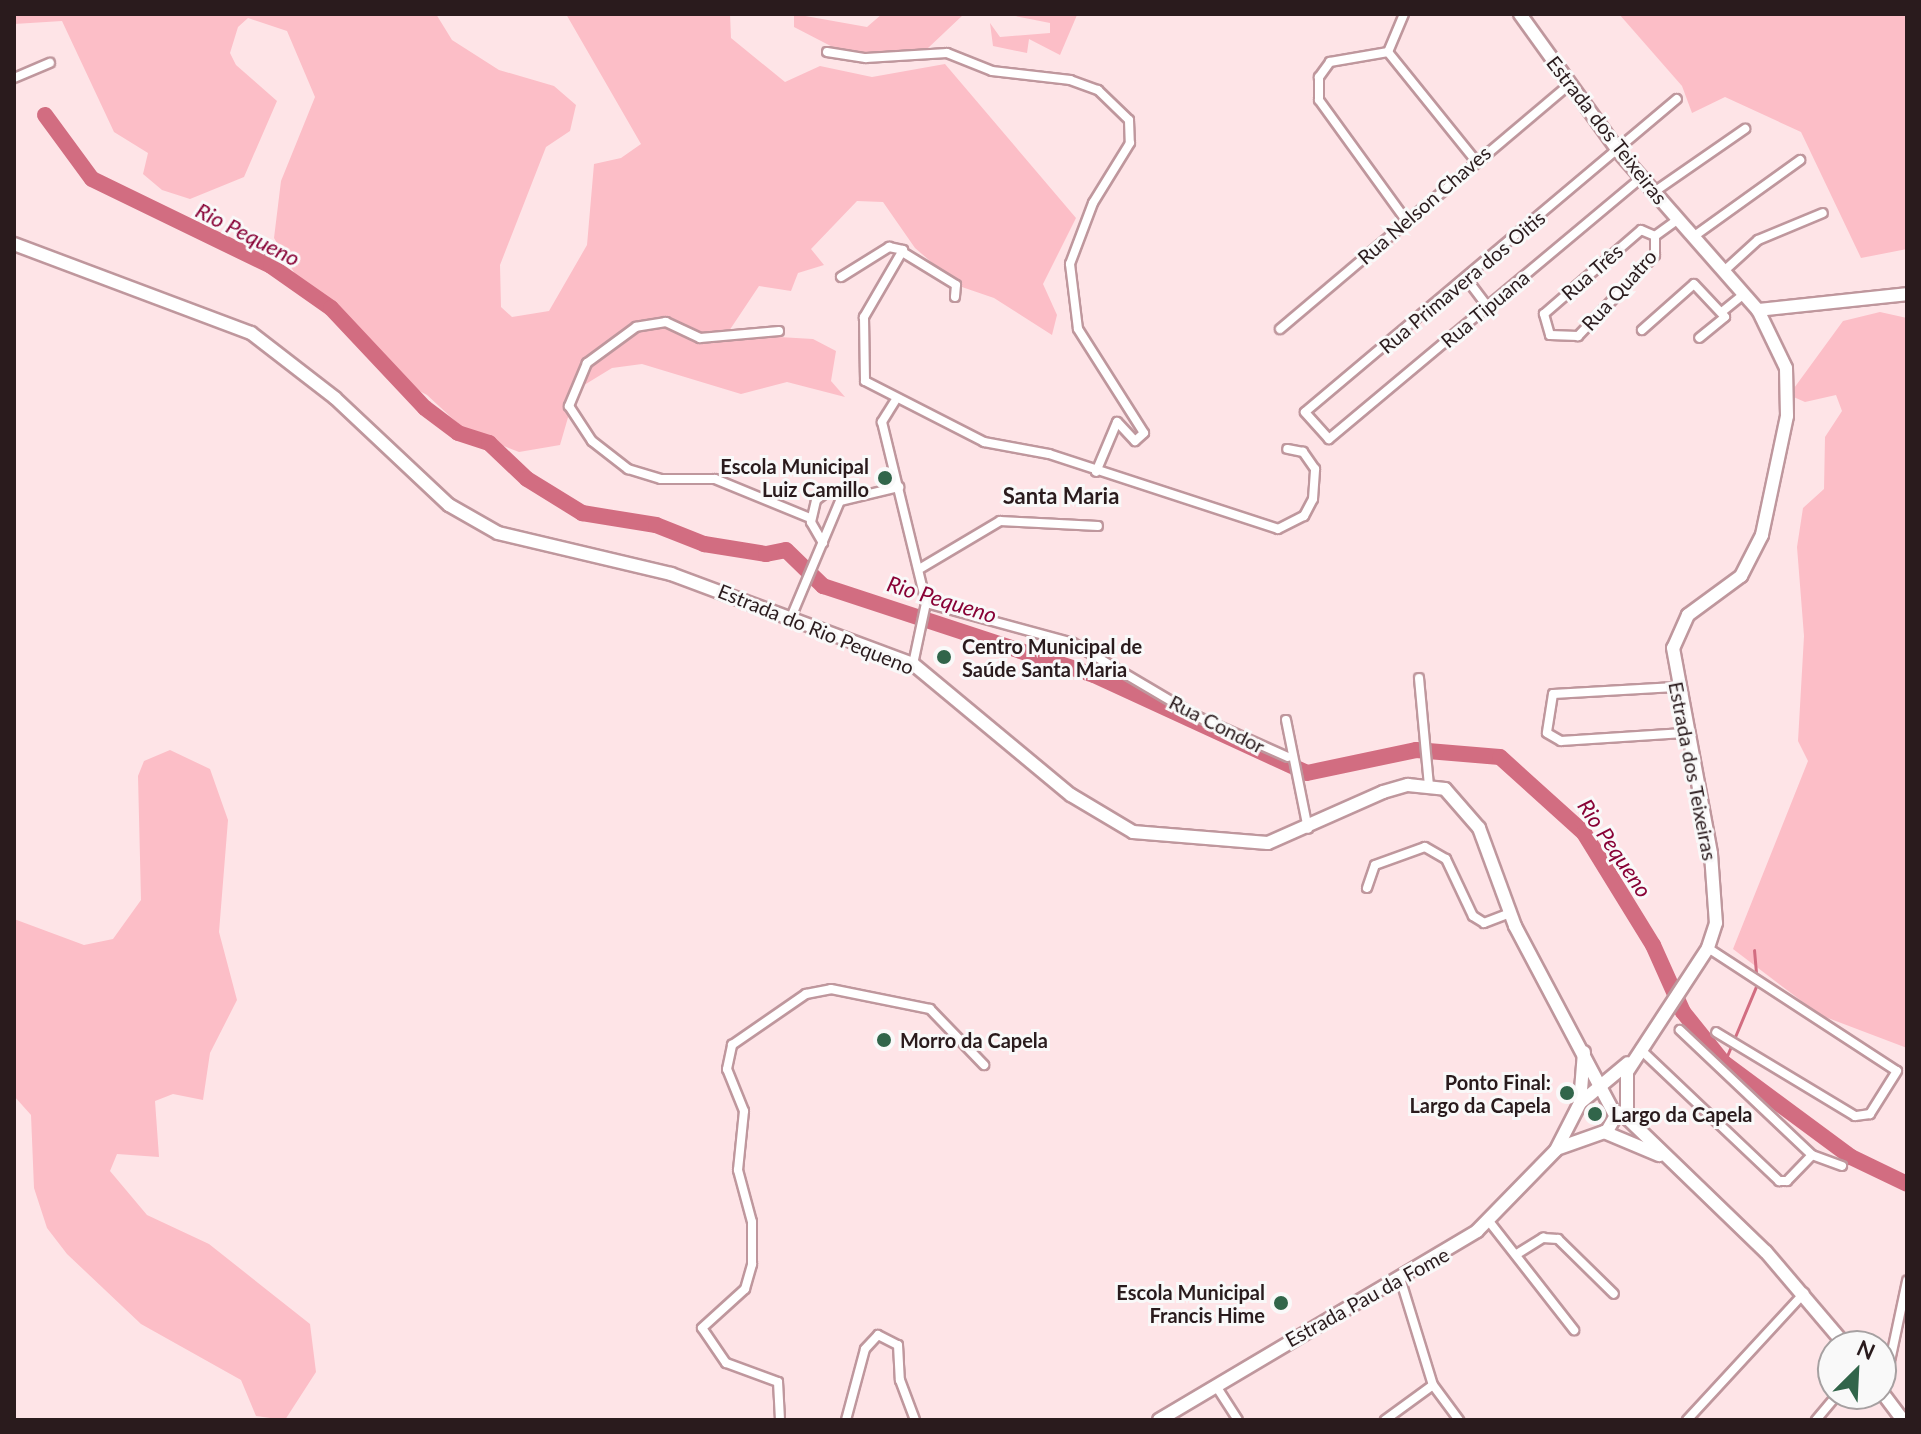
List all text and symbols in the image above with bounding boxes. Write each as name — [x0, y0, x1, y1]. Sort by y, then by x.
street label: Estrada dos Teixeiras — [1541, 51, 1673, 209]
street label: Rua Nelson Chaves — [1353, 141, 1495, 269]
water label: Rio Pequeno — [192, 197, 304, 271]
street label: Rua Primavera dos Oitis — [1374, 206, 1550, 358]
street label: Rua Três — [1556, 239, 1628, 305]
street label: Rua Quatro — [1576, 245, 1662, 335]
street label: Rua Tipuana — [1436, 265, 1534, 353]
place label: Escola Municipal Luiz Camillo — [720, 454, 869, 501]
marker: Escola Municipal Luiz Camillo — [876, 469, 894, 487]
district label: Santa Maria — [1003, 483, 1119, 509]
water label: Rio Pequeno — [884, 570, 1000, 628]
street label: Estrada do Rio Pequeno — [714, 579, 918, 679]
place label: Centro Municipal de Saúde Santa Maria — [962, 634, 1142, 681]
marker: Centro Municipal de Saúde Santa Maria — [933, 646, 955, 668]
street label: Estrada dos Teixeiras — [1664, 679, 1722, 863]
street label: Rua Condor — [1165, 690, 1269, 758]
water label: Rio Pequeno — [1572, 794, 1658, 902]
place label: Morro da Capela — [900, 1028, 1048, 1052]
marker: Morro da Capela — [875, 1031, 893, 1049]
place label: Ponto Final: Largo da Capela — [1409, 1070, 1551, 1117]
marker: Ponto Final: Largo da Capela — [1558, 1084, 1576, 1102]
place label: Largo da Capela — [1611, 1102, 1753, 1126]
marker: Largo da Capela — [1586, 1105, 1604, 1123]
street label: Estrada Pau da Fome — [1281, 1242, 1453, 1352]
place label: Escola Municipal Francis Hime — [1116, 1280, 1265, 1327]
marker: Escola Municipal Francis Hime — [1272, 1294, 1290, 1312]
north arrow — [1817, 1330, 1897, 1410]
text: N — [1853, 1334, 1879, 1365]

